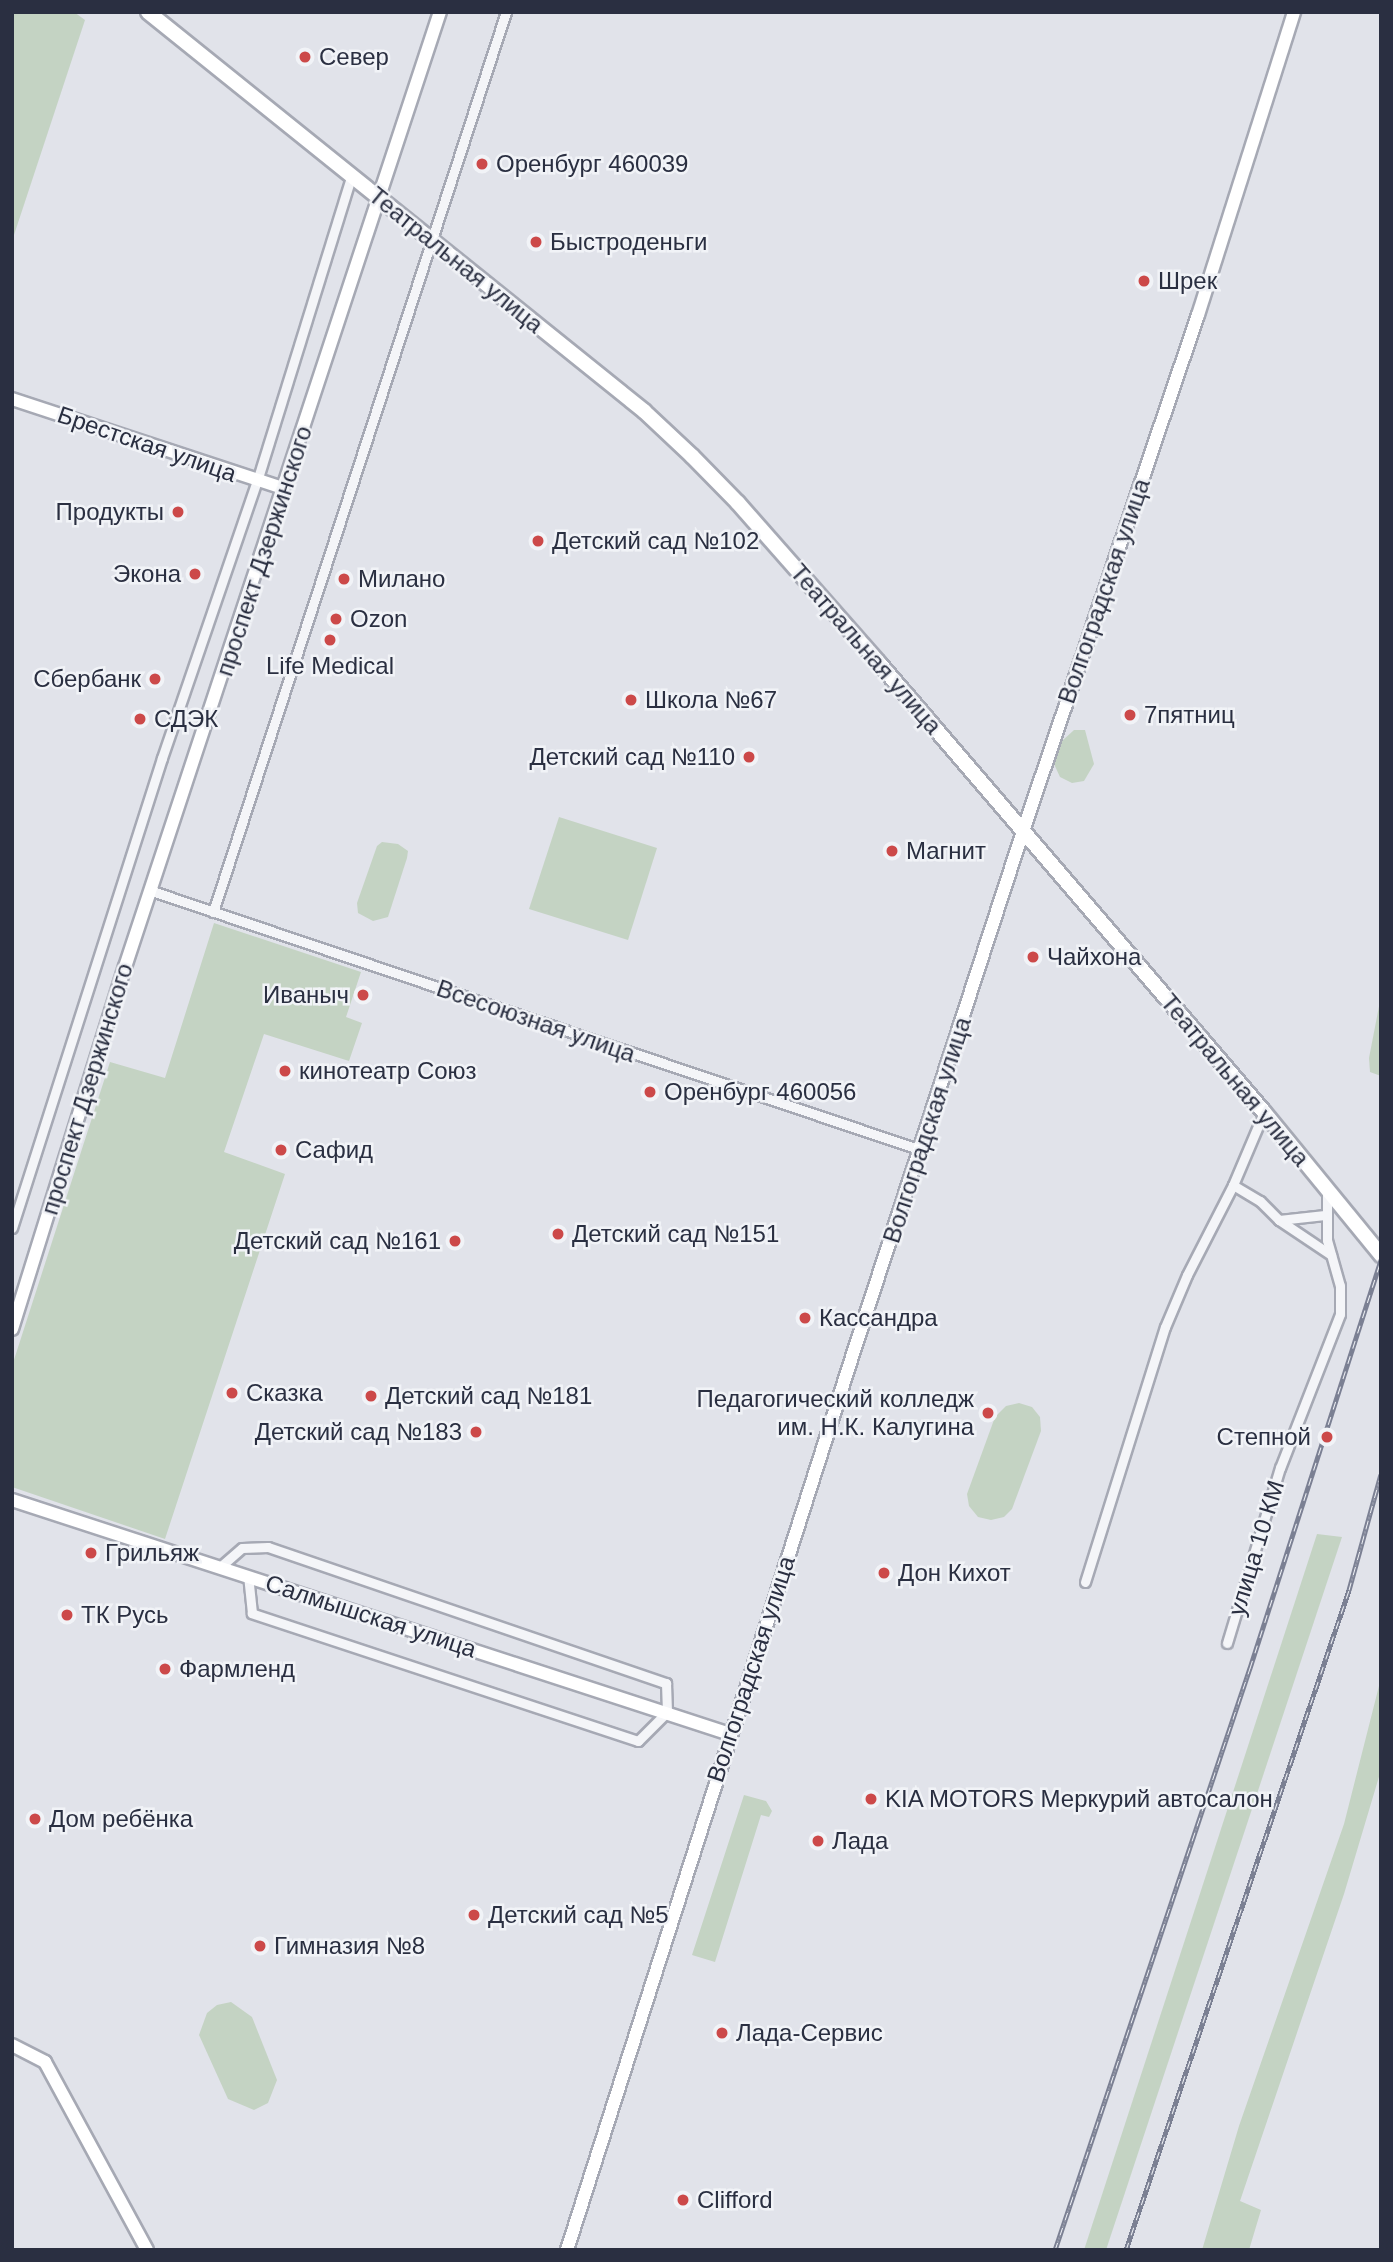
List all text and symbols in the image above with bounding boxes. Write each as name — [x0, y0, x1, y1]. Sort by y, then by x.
place label: Север — [319, 43, 389, 71]
marker: Север — [297, 49, 313, 65]
place label: Оренбург 460039 — [496, 150, 688, 178]
marker: Оренбург 460039 — [474, 156, 490, 172]
street label: Театральная улица — [363, 181, 549, 339]
place label: Быстроденьги — [550, 228, 707, 256]
marker: Быстроденьги — [528, 234, 544, 250]
place label: Шрек — [1158, 267, 1217, 295]
marker: Шрек — [1136, 273, 1152, 289]
street label: Брестская улица — [54, 400, 240, 488]
street label: проспект Дзержинского — [210, 422, 318, 680]
street label: Волгоградская улица — [1052, 475, 1156, 707]
place label: Продукты — [56, 498, 164, 526]
marker: Продукты — [170, 504, 186, 520]
place label: Детский сад №102 — [552, 527, 759, 555]
marker: Детский сад №102 — [530, 533, 546, 549]
street label: Театральная улица — [784, 558, 948, 740]
place label: Экона — [113, 560, 181, 588]
place label: Милано — [358, 565, 445, 593]
marker: Экона — [187, 566, 203, 582]
marker: Милано — [336, 571, 352, 587]
place label: Ozon — [350, 605, 407, 633]
marker: Ozon — [328, 611, 344, 627]
marker: Life Medical — [322, 632, 338, 648]
place label: Life Medical — [266, 652, 394, 680]
place label: Сбербанк — [33, 665, 141, 693]
marker: Сбербанк — [147, 671, 163, 687]
place label: Школа №67 — [645, 686, 777, 714]
marker: Школа №67 — [623, 692, 639, 708]
place label: 7пятниц — [1144, 701, 1235, 729]
place label: СДЭК — [154, 705, 218, 733]
marker: 7пятниц — [1122, 707, 1138, 723]
marker: СДЭК — [132, 711, 148, 727]
place label: Детский сад №110 — [529, 743, 735, 771]
marker: Детский сад №110 — [741, 749, 757, 765]
place label: Магнит — [906, 837, 986, 865]
marker: Магнит — [884, 843, 900, 859]
place label: Чайхона — [1047, 943, 1141, 971]
marker: Чайхона — [1025, 949, 1041, 965]
street label: проспект Дзержинского — [35, 960, 139, 1218]
street label: Всесоюзная улица — [433, 973, 639, 1069]
place label: Иваныч — [263, 981, 349, 1009]
marker: Иваныч — [355, 987, 371, 1003]
street label: Театральная улица — [1155, 988, 1315, 1172]
street label: Волгоградская улица — [877, 1013, 977, 1247]
place label: кинотеатр Союз — [299, 1057, 477, 1085]
marker: кинотеатр Союз — [277, 1063, 293, 1079]
place label: Оренбург 460056 — [664, 1078, 856, 1106]
marker: Оренбург 460056 — [642, 1084, 658, 1100]
place label: Сафид — [295, 1136, 373, 1164]
marker: Сафид — [273, 1142, 289, 1158]
place label: Детский сад №151 — [572, 1220, 779, 1248]
marker: Детский сад №151 — [550, 1226, 566, 1242]
place label: Детский сад №161 — [234, 1227, 441, 1255]
marker: Детский сад №161 — [447, 1233, 463, 1249]
place label: Кассандра — [819, 1304, 938, 1332]
marker: Кассандра — [797, 1310, 813, 1326]
place label: Сказка — [246, 1379, 323, 1407]
place label: Детский сад №181 — [385, 1382, 592, 1410]
marker: Сказка — [224, 1385, 240, 1401]
place label: Педагогический колледж им. Н.К. Калугина — [697, 1385, 974, 1441]
marker: Детский сад №181 — [363, 1388, 379, 1404]
marker: Педагогический колледж им. Н.К. Калугина — [980, 1405, 996, 1421]
place label: Детский сад №183 — [255, 1418, 462, 1446]
place label: Степной — [1217, 1423, 1311, 1451]
marker: Детский сад №183 — [468, 1424, 484, 1440]
marker: Степной — [1317, 1427, 1337, 1447]
street label: улица 10 КМ — [1222, 1477, 1290, 1619]
place label: Грильяж — [105, 1539, 199, 1567]
marker: Грильяж — [83, 1545, 99, 1561]
street label: Волгоградская улица — [701, 1552, 801, 1786]
place label: Дон Кихот — [898, 1559, 1011, 1587]
marker: Дон Кихот — [876, 1565, 892, 1581]
street label: Салмышская улица — [262, 1568, 480, 1664]
place label: ТК Русь — [81, 1601, 169, 1629]
marker: ТК Русь — [59, 1607, 75, 1623]
place label: Фармленд — [179, 1655, 295, 1683]
marker: Фармленд — [157, 1661, 173, 1677]
place label: KIA MOTORS Меркурий автосалон — [885, 1785, 1274, 1813]
marker: KIA MOTORS Меркурий автосалон — [863, 1791, 879, 1807]
place label: Дом ребёнка — [49, 1805, 193, 1833]
marker: Дом ребёнка — [27, 1811, 43, 1827]
place label: Лада — [832, 1827, 888, 1855]
marker: Лада — [810, 1833, 826, 1849]
place label: Детский сад №5 — [488, 1901, 669, 1929]
marker: Детский сад №5 — [466, 1907, 482, 1923]
place label: Гимназия №8 — [274, 1932, 425, 1960]
marker: Гимназия №8 — [252, 1938, 268, 1954]
place label: Лада-Сервис — [736, 2019, 883, 2047]
marker: Лада-Сервис — [714, 2025, 730, 2041]
place label: Clifford — [697, 2186, 773, 2214]
marker: Clifford — [675, 2192, 691, 2208]

